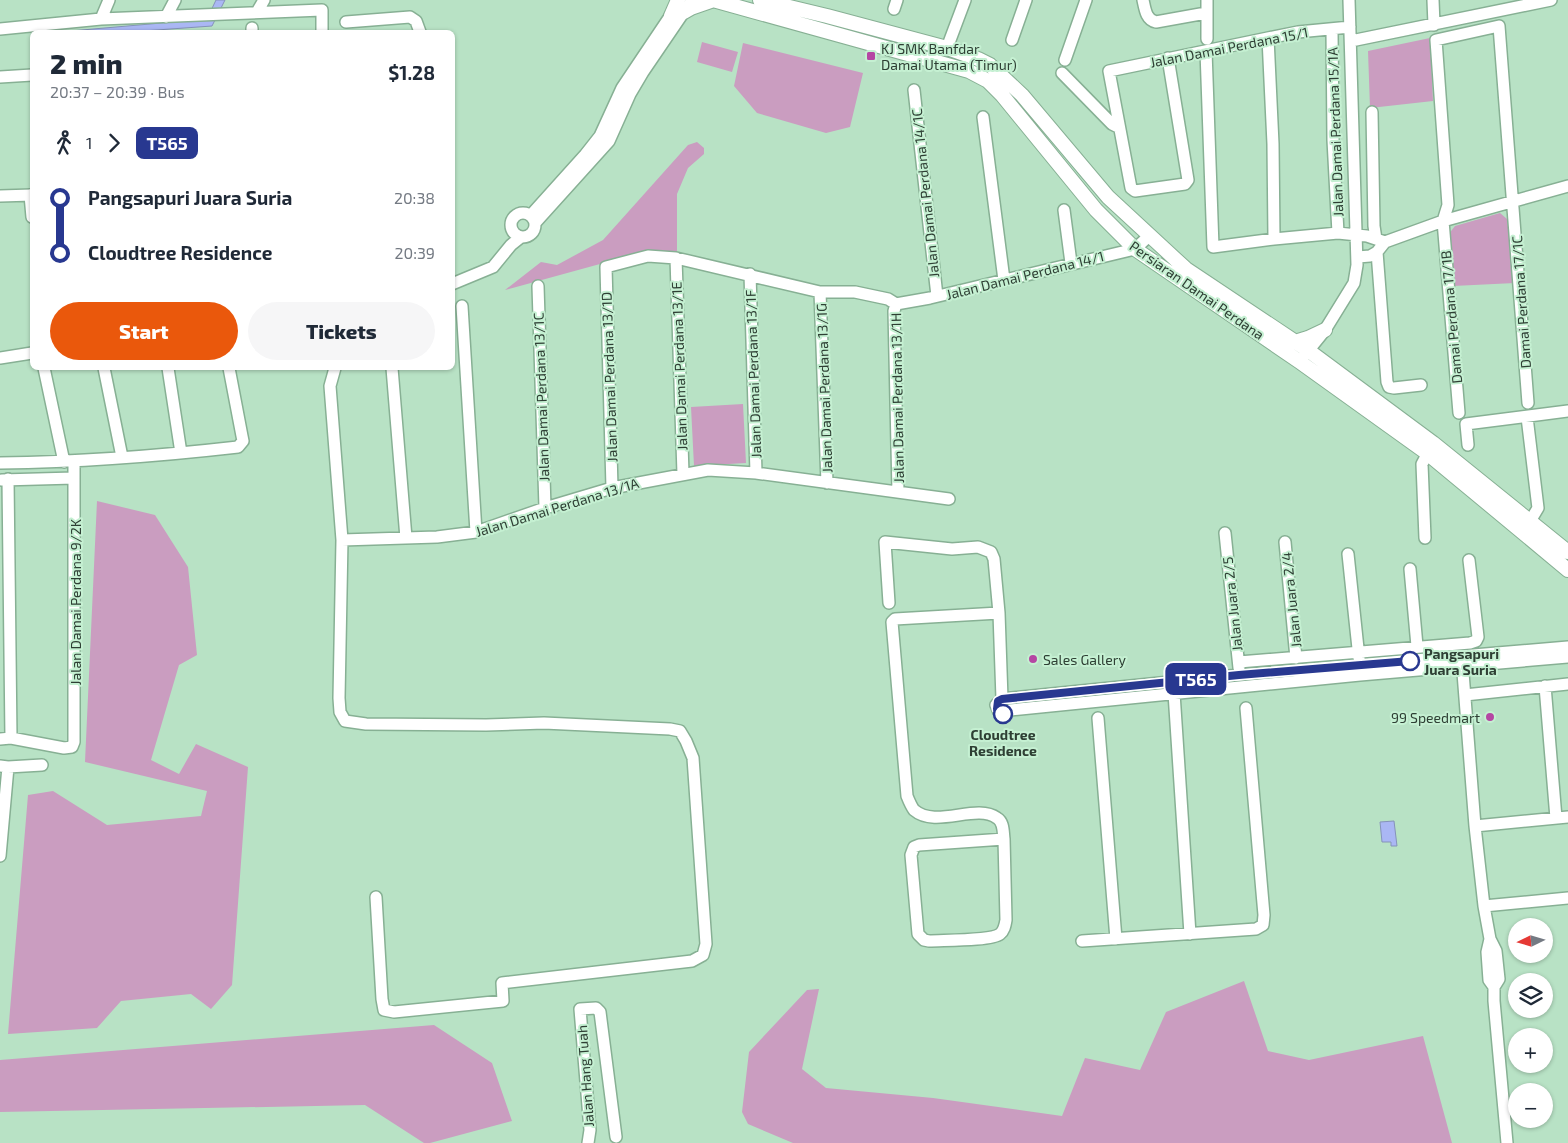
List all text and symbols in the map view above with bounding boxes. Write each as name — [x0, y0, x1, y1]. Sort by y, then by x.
street label: Jalan Damai Perdana 15/1 — [1148, 23, 1310, 71]
place label: KJ SMK Banfdar Damai Utama (Timur) — [881, 40, 1017, 73]
text: 2 min — [50, 46, 123, 80]
street label: Jalan Damai Perdana 15/1A — [1324, 47, 1346, 217]
marker: KJ SMK Banfdar Damai Utama (Timur) — [865, 50, 877, 62]
text: $1.28 — [388, 61, 435, 84]
text: 20:37 – 20:39 · Bus — [50, 82, 185, 101]
street label: Jalan Damai Perdana 14/1C — [908, 108, 942, 278]
icon: walk — [50, 129, 78, 157]
icon: forward — [100, 129, 128, 157]
text: T565 — [146, 132, 188, 154]
text: 1 — [86, 133, 92, 152]
text: Pangsapuri Juara Suria — [88, 186, 292, 209]
text: 20:38 — [394, 188, 435, 207]
street label: Damai Perdana 17/1C — [1508, 235, 1534, 369]
street label: Persiaran Damai Perdana — [1126, 237, 1268, 343]
text: Cloudtree Residence — [88, 241, 272, 264]
text: 20:39 — [395, 243, 435, 262]
street label: Jalan Damai Perdana 14/1 — [944, 247, 1106, 303]
street label: Damai Perdana 17/1B — [1437, 250, 1465, 384]
street label: Jalan Damai Perdana 13/1E — [668, 281, 690, 451]
street label: Jalan Damai Perdana 13/1F — [742, 289, 764, 459]
street label: Jalan Damai Perdana 13/1D — [598, 292, 620, 462]
button: Start — [50, 302, 238, 360]
button: Tickets — [248, 302, 435, 360]
street label: Jalan Damai Perdana 13/1G — [813, 303, 835, 473]
street label: Jalan Damai Perdana 13/1C — [530, 312, 552, 482]
street label: Jalan Damai Perdana 13/1H — [887, 313, 907, 483]
street label: Jalan Damai Perdana 13/1A — [473, 474, 641, 540]
street label: Jalan Damai Perdana 9/2K — [67, 518, 84, 685]
street label: Jalan Juara 2/4 — [1278, 551, 1304, 649]
street label: Jalan Juara 2/5 — [1219, 556, 1245, 652]
place label: Pangsapuri Juara Suria — [1424, 645, 1499, 678]
place label: Sales Gallery — [1043, 651, 1126, 668]
marker: Pangsapuri Juara Suria — [1400, 651, 1420, 671]
marker: Sales Gallery — [1027, 653, 1039, 665]
line badge: T565 — [1161, 663, 1231, 695]
text: T565 — [1175, 668, 1217, 690]
marker: Cloudtree Residence — [993, 704, 1013, 724]
place label: 99 Speedmart — [1391, 709, 1480, 726]
marker: 99 Speedmart — [1484, 711, 1496, 723]
place label: Cloudtree Residence — [969, 726, 1037, 759]
north arrow — [1508, 918, 1552, 962]
map controls — [1508, 918, 1553, 1128]
button: layers — [1508, 973, 1553, 1018]
street label: Jalan Hang Tuah — [573, 1025, 597, 1127]
button: + — [1508, 1028, 1553, 1073]
button: − — [1508, 1083, 1553, 1128]

